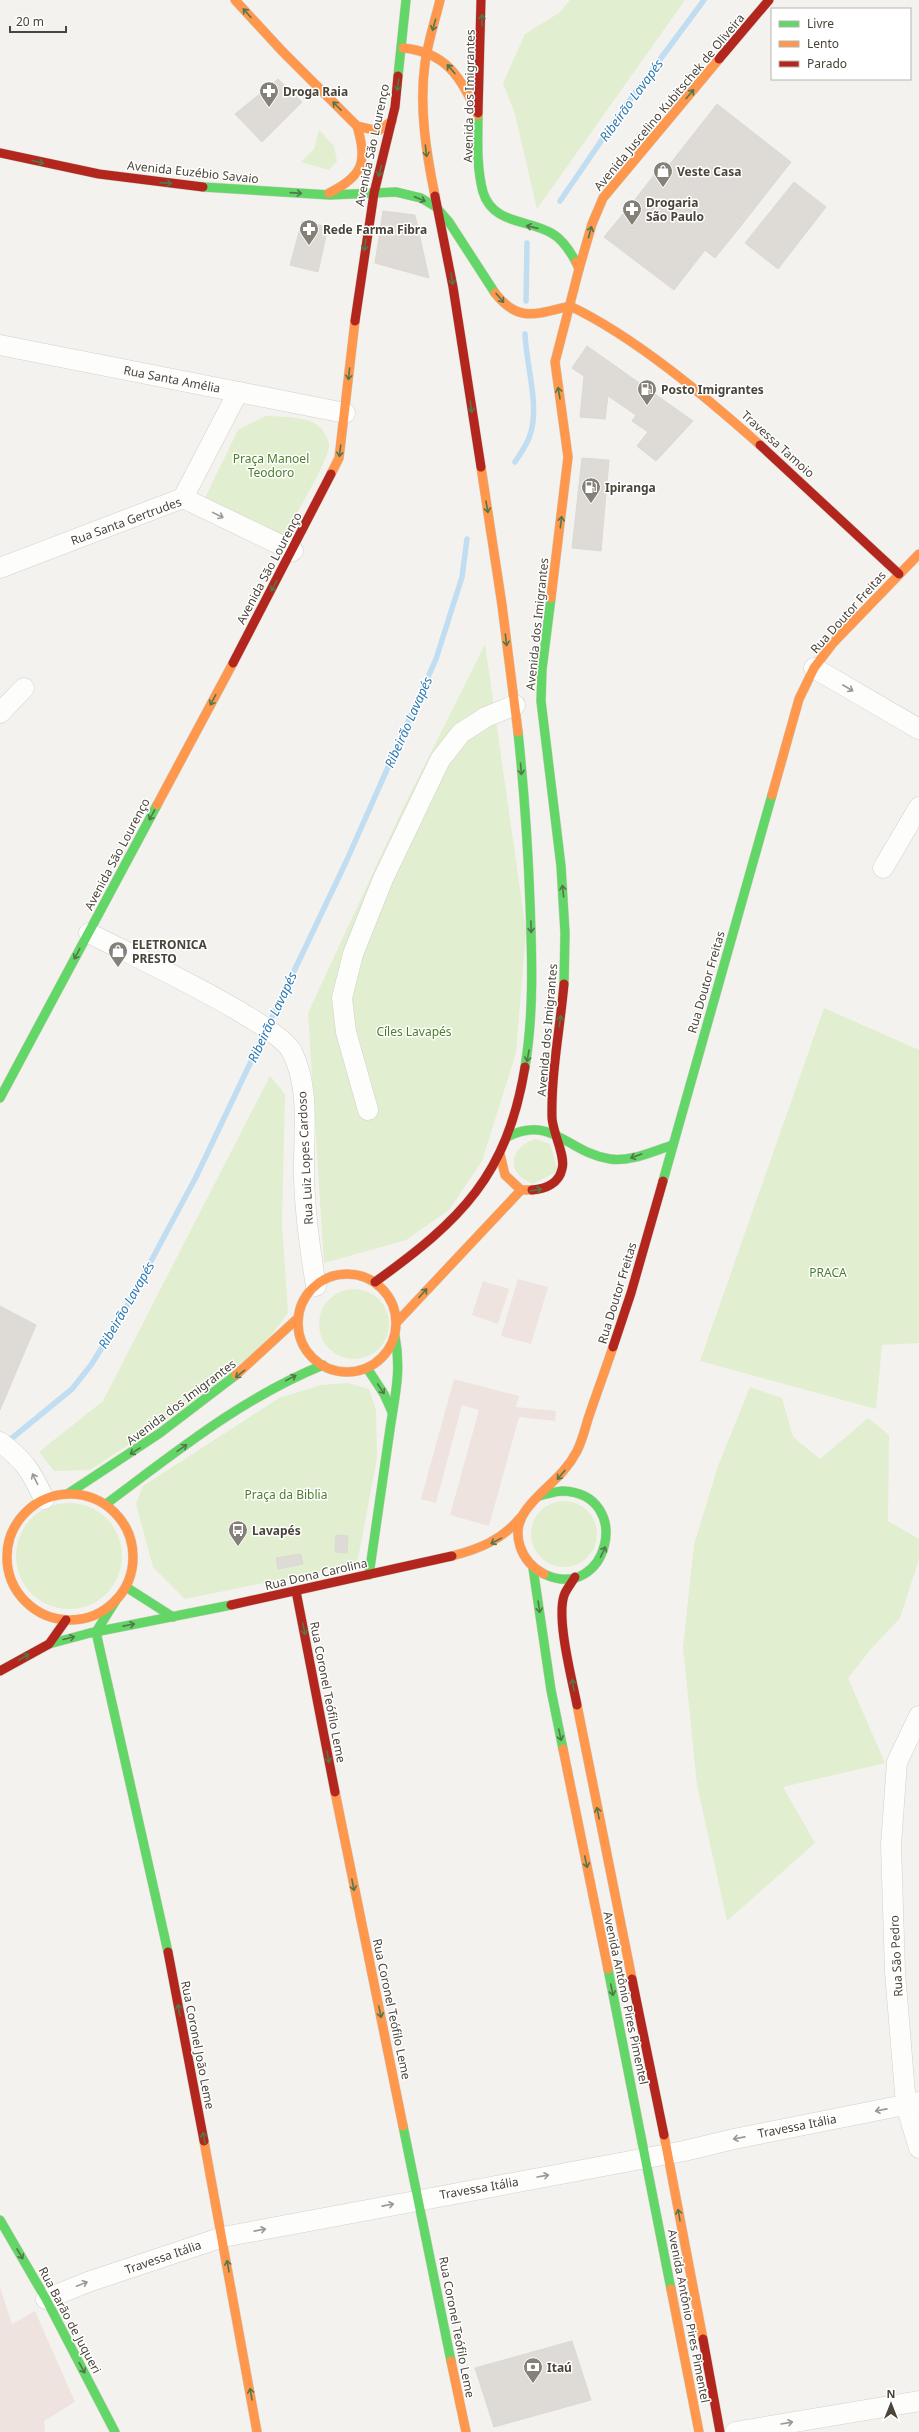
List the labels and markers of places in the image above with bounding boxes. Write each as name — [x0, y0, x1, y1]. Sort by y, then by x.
pharmacy icon: Droga Raia — [258, 80, 280, 108]
place label: Droga Raia — [283, 83, 348, 100]
shop icon: Veste Casa — [652, 160, 674, 188]
place label: Veste Casa — [677, 163, 741, 180]
place label: Drogaria São Paulo — [646, 194, 704, 225]
pharmacy icon: Drogaria São Paulo — [621, 198, 643, 226]
pharmacy icon: Rede Farma Fibra — [298, 218, 320, 246]
place label: Rede Farma Fibra — [323, 221, 427, 238]
fuel station icon: Posto Imigrantes — [636, 378, 658, 406]
place label: Posto Imigrantes — [661, 381, 764, 398]
fuel station icon: Ipiranga — [580, 476, 602, 504]
place label: Ipiranga — [605, 479, 656, 496]
place label: ELETRONICA PRESTO — [132, 936, 208, 967]
shop icon: ELETRONICA PRESTO — [107, 940, 129, 968]
bus stop icon: Lavapés — [227, 1519, 249, 1547]
place label: Lavapés — [252, 1522, 301, 1539]
bank icon: Itaú — [522, 2356, 544, 2384]
place label: Itaú — [547, 2359, 572, 2376]

